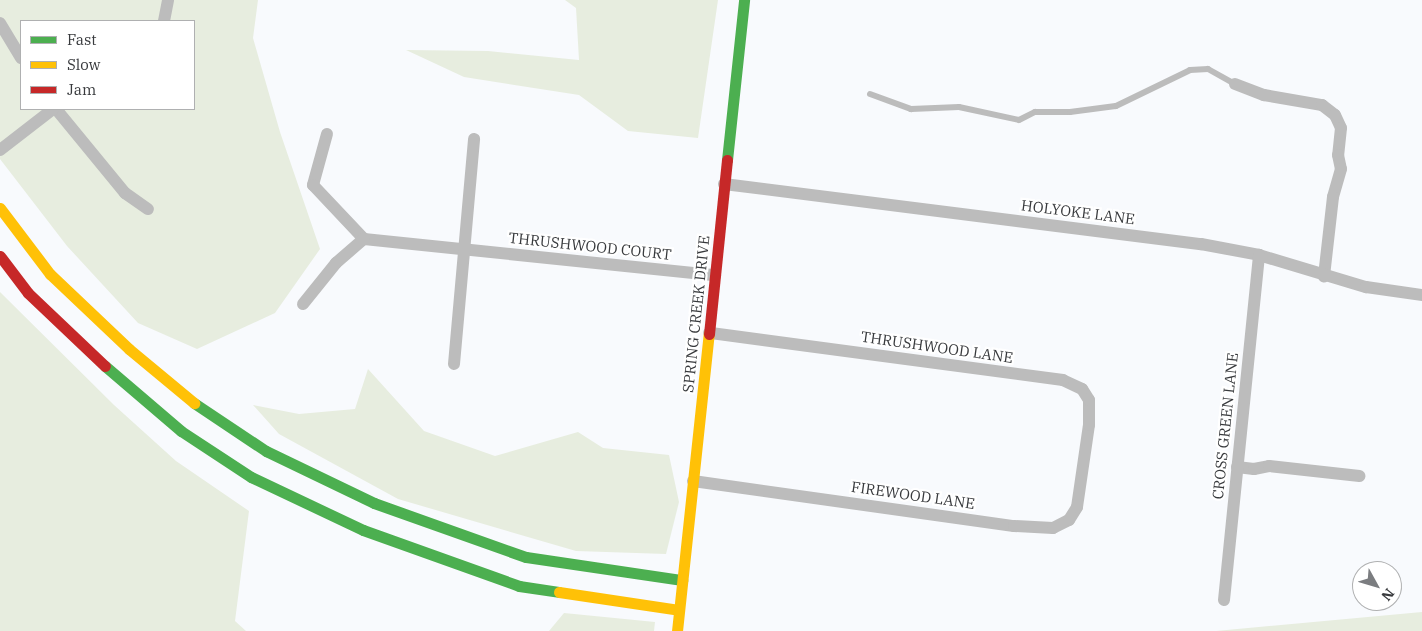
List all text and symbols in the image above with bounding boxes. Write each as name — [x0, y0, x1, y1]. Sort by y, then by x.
legend — [20, 20, 195, 110]
text: Fast — [67, 30, 97, 49]
text: Slow — [67, 55, 100, 74]
text: Jam — [67, 80, 96, 99]
street label: HOLYOKE LANE — [1020, 196, 1136, 228]
street label: THRUSHWOOD COURT — [508, 228, 672, 264]
street label: SPRING CREEK DRIVE — [679, 234, 713, 394]
street label: THRUSHWOOD LANE — [860, 327, 1014, 367]
street label: CROSS GREEN LANE — [1208, 352, 1242, 500]
street label: FIREWOOD LANE — [850, 477, 976, 513]
north arrow — [1352, 561, 1402, 611]
text: N — [1377, 585, 1398, 605]

